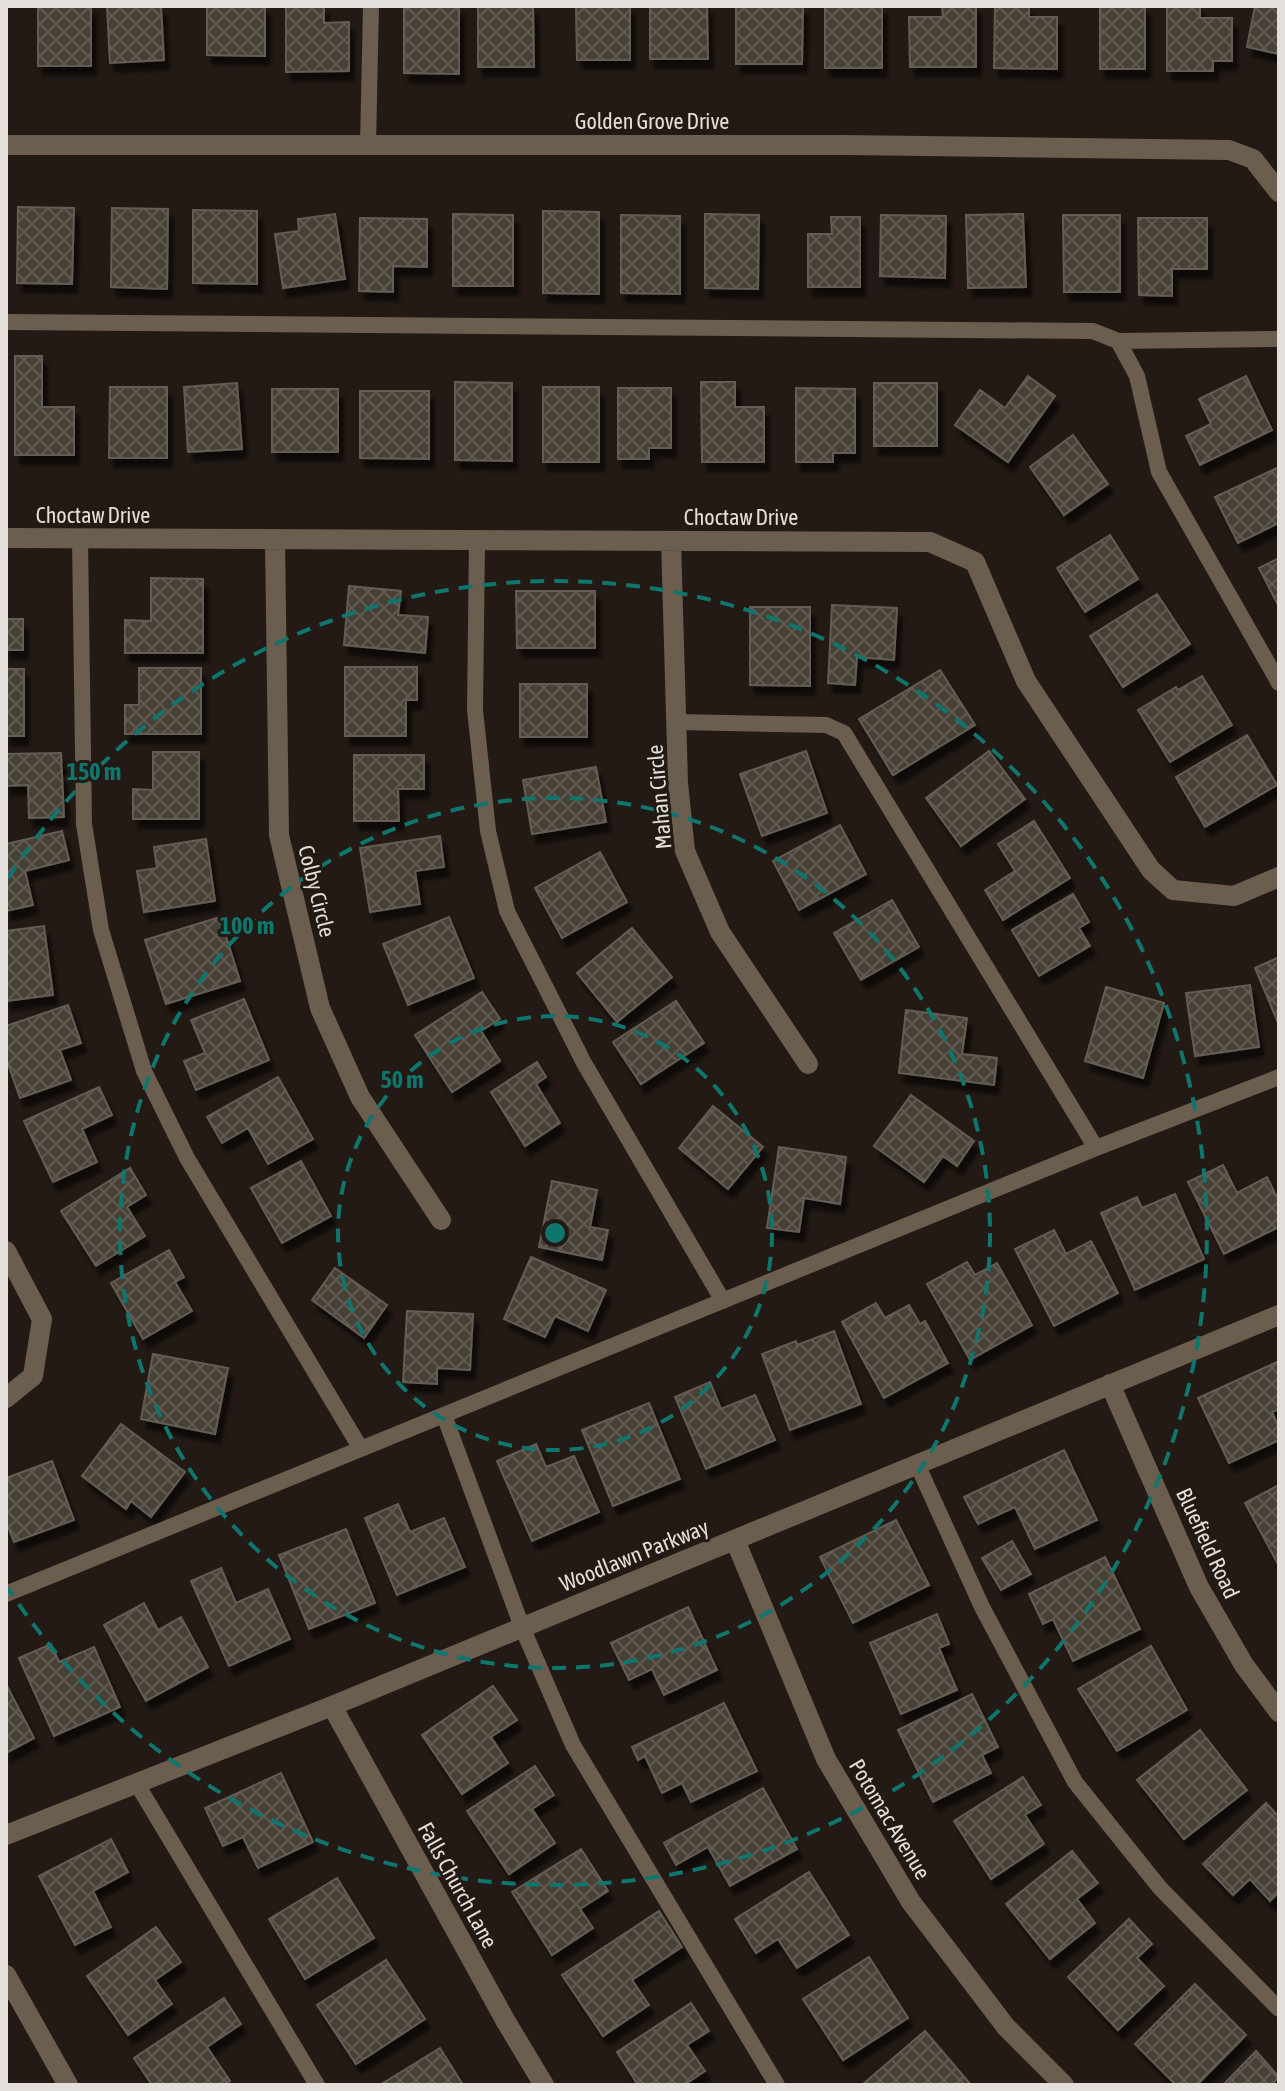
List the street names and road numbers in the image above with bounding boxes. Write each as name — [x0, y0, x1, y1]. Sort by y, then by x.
street label: Golden Grove Drive — [575, 108, 729, 134]
street label: Choctaw Drive — [36, 502, 150, 528]
street label: Choctaw Drive — [684, 504, 798, 530]
street label: Mahan Circle — [641, 744, 677, 850]
street label: Colby Circle — [293, 842, 341, 940]
street label: Bluefield Road — [1171, 1484, 1245, 1602]
street label: Woodlawn Parkway — [556, 1513, 712, 1597]
street label: Potomac Avenue — [844, 1754, 936, 1884]
street label: Falls Church Lane — [413, 1817, 503, 1953]

